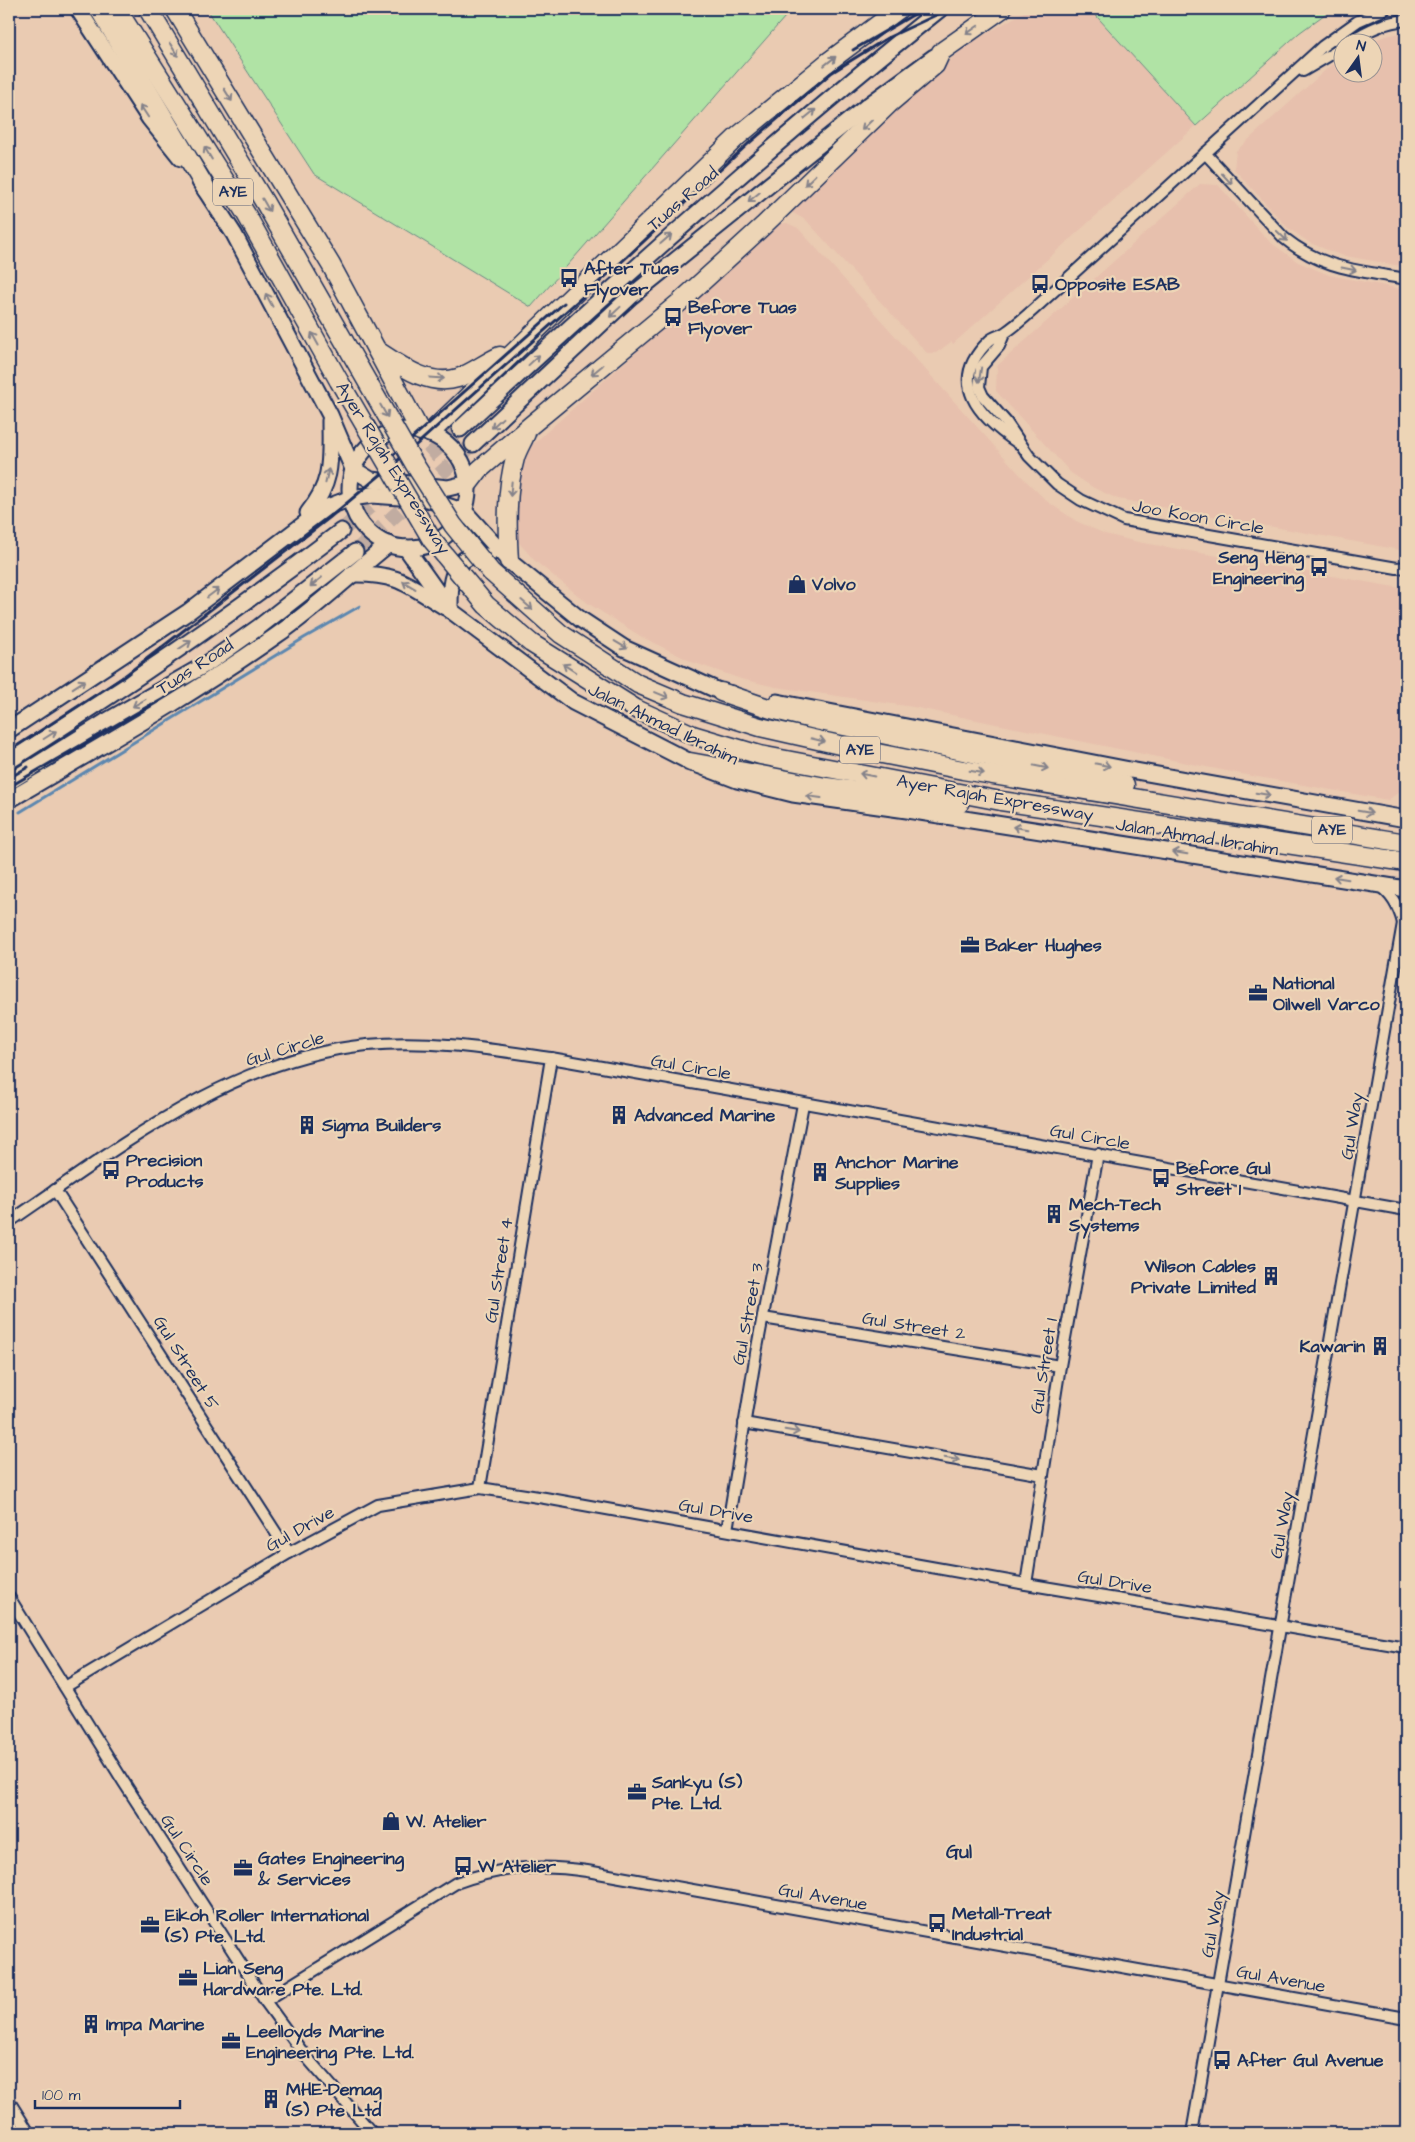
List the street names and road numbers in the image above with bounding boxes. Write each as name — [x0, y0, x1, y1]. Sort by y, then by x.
street label: Tuas Road — [642, 161, 724, 237]
road number: AYE — [213, 178, 253, 206]
street label: Ayer Rajah Expressway — [329, 377, 456, 560]
street label: Joo Koon Circle — [1130, 493, 1266, 541]
street label: Tuas Road — [152, 633, 238, 701]
street label: Jalan Ahmad Ibrahim — [584, 677, 742, 771]
road number: AYE — [840, 736, 880, 764]
street label: Ayer Rajah Expressway — [895, 768, 1095, 829]
street label: Jalan Ahmad Ibrahim — [1114, 812, 1280, 862]
road number: AYE — [1312, 816, 1352, 844]
street label: Gul Circle — [243, 1025, 328, 1073]
street label: Gul Circle — [649, 1048, 733, 1086]
street label: Gul Way — [1334, 1091, 1371, 1162]
street label: Gul Circle — [1048, 1118, 1132, 1156]
street label: Gul Street 4 — [478, 1215, 520, 1325]
street label: Gul Street 3 — [726, 1261, 770, 1367]
street label: Gul Street 2 — [860, 1305, 968, 1347]
street label: Gul Street 5 — [147, 1311, 225, 1415]
street label: Gul Street 1 — [1024, 1316, 1064, 1416]
street label: Gul Way — [1264, 1489, 1301, 1561]
street label: Gul Drive — [677, 1492, 755, 1530]
street label: Gul Drive — [261, 1500, 339, 1558]
street label: Gul Drive — [1076, 1564, 1154, 1600]
street label: Gul Circle — [154, 1809, 220, 1891]
street label: Gul Avenue — [776, 1877, 870, 1917]
street label: Gul Way — [1195, 1888, 1232, 1960]
street label: Gul Avenue — [1234, 1959, 1328, 1999]

